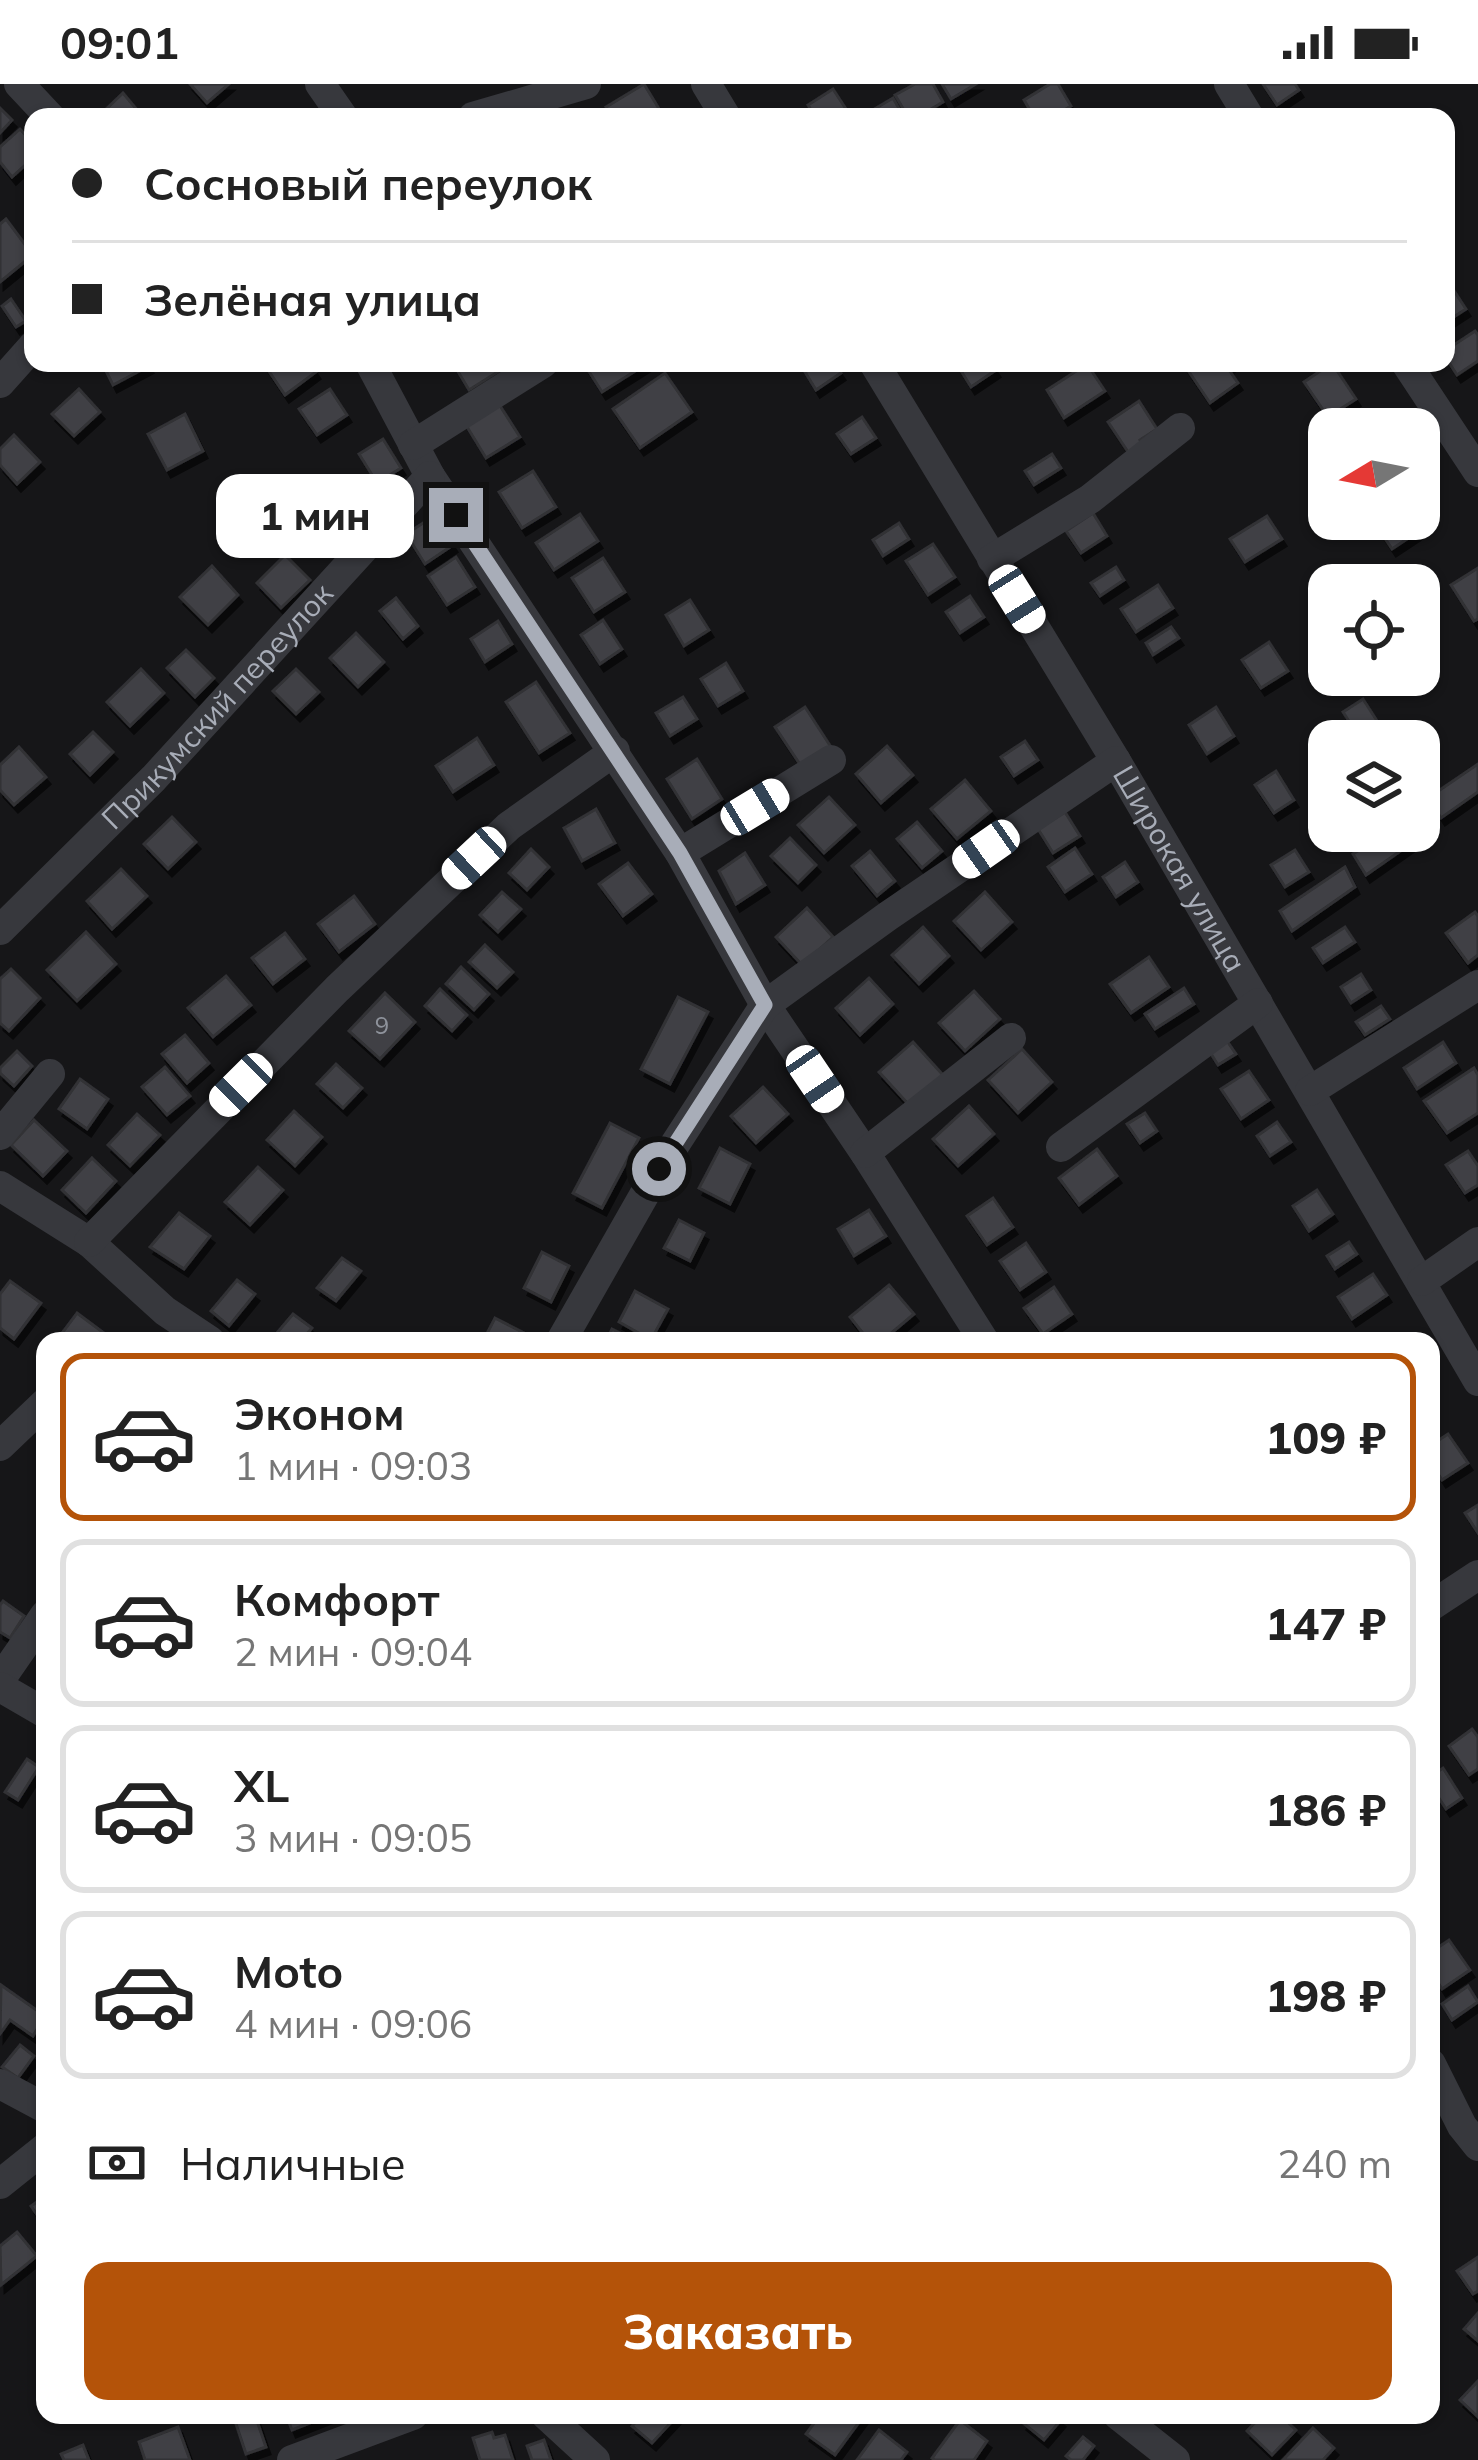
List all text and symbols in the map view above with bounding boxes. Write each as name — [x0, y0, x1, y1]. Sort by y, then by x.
text: 09:01 — [60, 14, 179, 70]
text: Сосновый переулок — [144, 155, 592, 211]
text: Зелёная улица — [144, 271, 481, 327]
north arrow — [1308, 408, 1440, 540]
map controls — [1308, 408, 1440, 852]
callout: 1 мин — [216, 473, 414, 557]
route end — [429, 488, 483, 542]
text: 1 мин — [259, 491, 371, 540]
car — [983, 559, 1051, 639]
button: locate — [1308, 564, 1440, 696]
street label: Прикумский переулок — [93, 574, 341, 837]
button: layers — [1308, 720, 1440, 852]
street label: Широкая улица — [1105, 759, 1255, 979]
car — [715, 773, 795, 841]
car — [946, 814, 1026, 884]
car — [435, 820, 513, 896]
house number: 9 — [375, 1010, 389, 1040]
car — [780, 1039, 850, 1119]
car — [203, 1047, 279, 1123]
route start — [632, 1142, 686, 1196]
icon: car — [90, 1383, 198, 1491]
text: Эконом — [234, 1385, 405, 1441]
text: 109 ₽ — [1265, 1409, 1386, 1465]
text: 1 мин · 09:03 — [234, 1441, 472, 1490]
icon: car — [90, 1569, 198, 1677]
text: Комфорт — [234, 1571, 440, 1627]
text: 147 ₽ — [1265, 1595, 1386, 1651]
text: 2 мин · 09:04 — [234, 1627, 472, 1676]
icon: car — [90, 1755, 198, 1863]
text: XL — [234, 1757, 289, 1813]
text: 186 ₽ — [1265, 1781, 1386, 1837]
text: 3 мин · 09:05 — [234, 1813, 472, 1862]
icon: car — [90, 1941, 198, 2049]
text: Moto — [234, 1943, 343, 1999]
text: 198 ₽ — [1265, 1967, 1386, 2023]
text: 4 мин · 09:06 — [234, 1999, 472, 2048]
icon: cash — [84, 2130, 150, 2196]
text: Наличные — [180, 2135, 406, 2191]
text: 240 m — [1277, 2139, 1392, 2188]
button: Заказать — [84, 2262, 1392, 2400]

